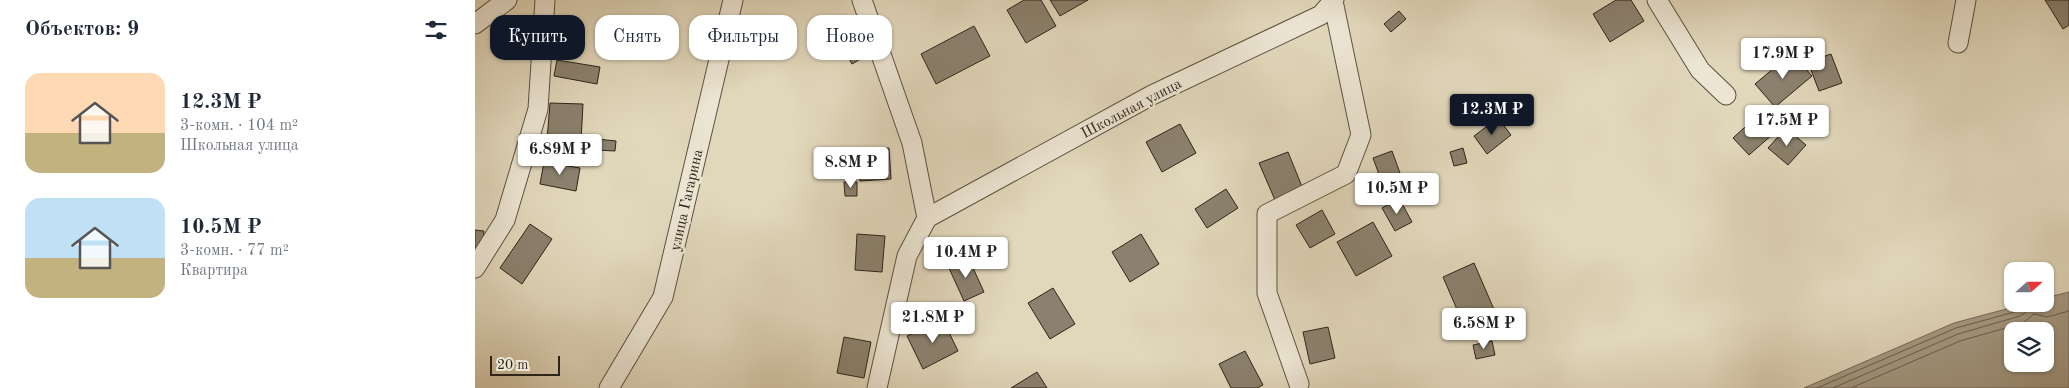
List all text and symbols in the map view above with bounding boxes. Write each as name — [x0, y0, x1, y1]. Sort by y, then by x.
chip: Купить — [490, 15, 585, 60]
chip: Снять — [595, 15, 679, 60]
chip: Фильтры — [689, 15, 797, 60]
chip: Новое — [807, 15, 892, 60]
icon: filters — [422, 16, 450, 44]
text: Объектов: 9 — [25, 19, 139, 40]
pin: 17.9M ₽ — [1737, 38, 1829, 80]
text: 17.9M ₽ — [1752, 46, 1814, 62]
street label: Школьная улица — [1079, 76, 1185, 142]
text: 12.3M ₽ — [180, 92, 262, 113]
icon: home — [65, 93, 125, 153]
pin: 12.3M ₽ — [1446, 94, 1538, 136]
text: 12.3M ₽ — [1461, 102, 1523, 118]
pin: 17.5M ₽ — [1741, 104, 1833, 147]
text: 17.5M ₽ — [1756, 113, 1818, 129]
text: 3-комн. · 104 m² — [180, 118, 298, 134]
pin: 6.89M ₽ — [514, 134, 606, 176]
text: Школьная улица — [180, 138, 299, 154]
text: 6.89M ₽ — [529, 142, 591, 158]
pin: 8.8M ₽ — [810, 146, 892, 189]
street label: улица Гагарина — [668, 147, 707, 253]
text: 8.8M ₽ — [825, 155, 878, 171]
pin: 10.5M ₽ — [1351, 172, 1443, 215]
text: 10.5M ₽ — [1366, 181, 1428, 197]
text: 10.5M ₽ — [180, 217, 262, 238]
icon: home — [65, 218, 125, 278]
pin: 10.4M ₽ — [920, 236, 1012, 279]
text: 3-комн. · 77 m² — [180, 243, 289, 259]
text: 10.4M ₽ — [935, 245, 997, 261]
north arrow — [2004, 262, 2054, 312]
map controls — [2004, 262, 2054, 372]
text: Квартира — [180, 263, 248, 279]
pin: 21.8M ₽ — [887, 302, 979, 344]
pin: 6.58M ₽ — [1438, 308, 1530, 350]
text: 21.8M ₽ — [902, 310, 964, 326]
text: 6.58M ₽ — [1453, 316, 1515, 332]
button: layers — [2004, 322, 2054, 372]
scale bar — [490, 353, 560, 376]
text: 20 m — [497, 358, 528, 372]

